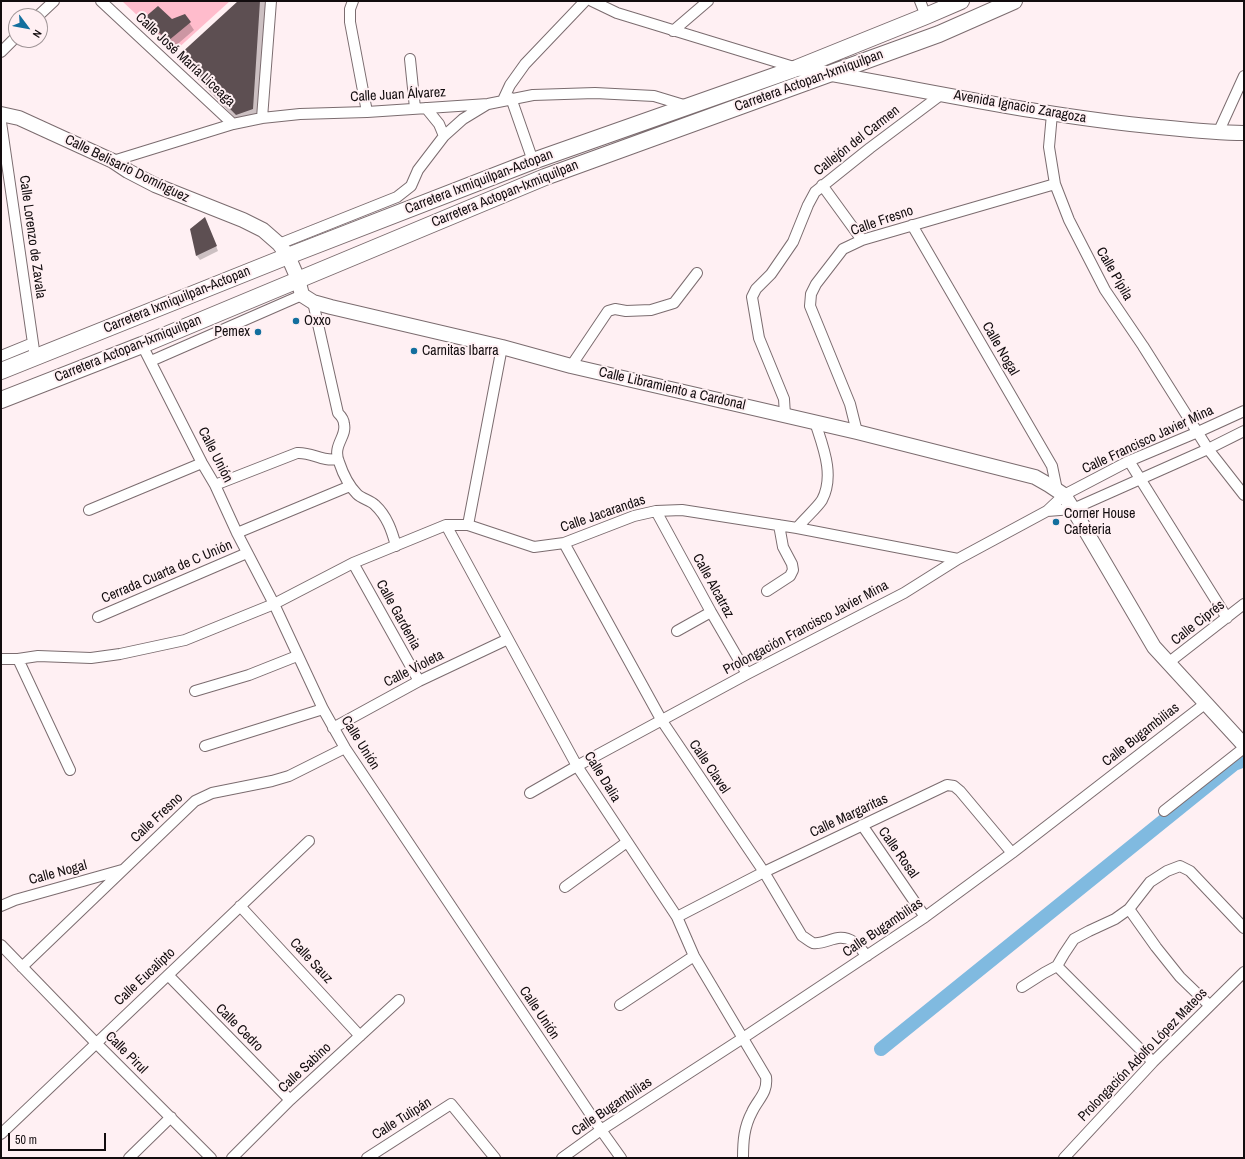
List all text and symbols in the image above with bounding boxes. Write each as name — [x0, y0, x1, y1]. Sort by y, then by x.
north arrow — [8, 8, 48, 48]
street label: Calle José María Liceaga — [132, 9, 238, 111]
text: N — [30, 27, 45, 40]
street label: Carretera Actopan-Ixmiquilpan — [732, 46, 886, 116]
street label: Calle Juan Álvarez — [350, 84, 446, 106]
street label: Avenida Ignacio Zaragoza — [952, 87, 1088, 127]
street label: Callejón del Carmen — [811, 102, 903, 180]
street label: Calle Belisario Domínguez — [62, 132, 192, 206]
street label: Carretera Ixmiquilpan-Actopan — [403, 146, 555, 218]
street label: Carretera Actopan-Ixmiquilpan — [429, 157, 581, 231]
street label: Calle Lorenzo de Zavala — [15, 174, 49, 300]
street label: Calle Fresno — [849, 202, 915, 240]
street label: Calle Pípila — [1092, 244, 1136, 304]
street label: Carretera Ixmiquilpan-Actopan — [101, 263, 253, 337]
street label: Carretera Actopan-Ixmiquilpan — [52, 312, 204, 386]
place label: Oxxo — [304, 313, 331, 329]
marker: Oxxo — [291, 316, 301, 326]
street label: Calle Nogal — [978, 319, 1022, 379]
place label: Pemex — [214, 324, 250, 340]
marker: Pemex — [253, 327, 263, 337]
place label: Carnitas Ibarra — [422, 343, 499, 359]
marker: Carnitas Ibarra — [409, 346, 419, 356]
street label: Calle Libramiento a Cardonal — [597, 364, 747, 414]
street label: Calle Francisco Javier Mina — [1080, 402, 1216, 478]
street label: Calle Unión — [194, 424, 236, 486]
street label: Calle Jacarandas — [558, 492, 648, 536]
place label: Corner House Cafeteria — [1064, 506, 1135, 538]
marker: Corner House Cafeteria — [1051, 517, 1061, 527]
street label: Cerrada Cuarta de C Unión — [99, 537, 235, 607]
street label: Calle Alcatraz — [688, 551, 738, 621]
street label: Calle Gardenia — [372, 577, 424, 653]
street label: Prolongación Francisco Javier Mina — [721, 577, 891, 679]
street label: Calle Ciprés — [1168, 597, 1228, 649]
street label: Calle Violeta — [381, 647, 447, 691]
street label: Calle Bugambilias — [1099, 700, 1183, 770]
street label: Calle Unión — [337, 713, 383, 773]
street label: Calle Clavel — [685, 737, 733, 797]
street label: Calle Dalia — [580, 749, 624, 805]
street label: Calle Fresno — [127, 790, 187, 846]
street label: Calle Margaritas — [807, 791, 891, 841]
street label: Calle Rosal — [874, 824, 922, 882]
street label: Calle Nogal — [27, 857, 89, 889]
street label: Calle Bugambilias — [840, 895, 926, 961]
street label: Calle Sauz — [286, 935, 336, 987]
street label: Calle Eucalipto — [111, 945, 179, 1009]
street label: Calle Unión — [515, 983, 563, 1043]
street label: Prolongación Adolfo López Mateos — [1075, 985, 1211, 1125]
street label: Calle Cedro — [212, 1001, 266, 1055]
street label: Calle Pirul — [101, 1028, 151, 1078]
street label: Calle Sabino — [275, 1039, 335, 1097]
street label: Calle Bugambilias — [569, 1074, 655, 1140]
street label: Calle Tulipán — [369, 1094, 435, 1144]
scale bar — [10, 1125, 108, 1151]
text: 50 m — [15, 1132, 37, 1148]

